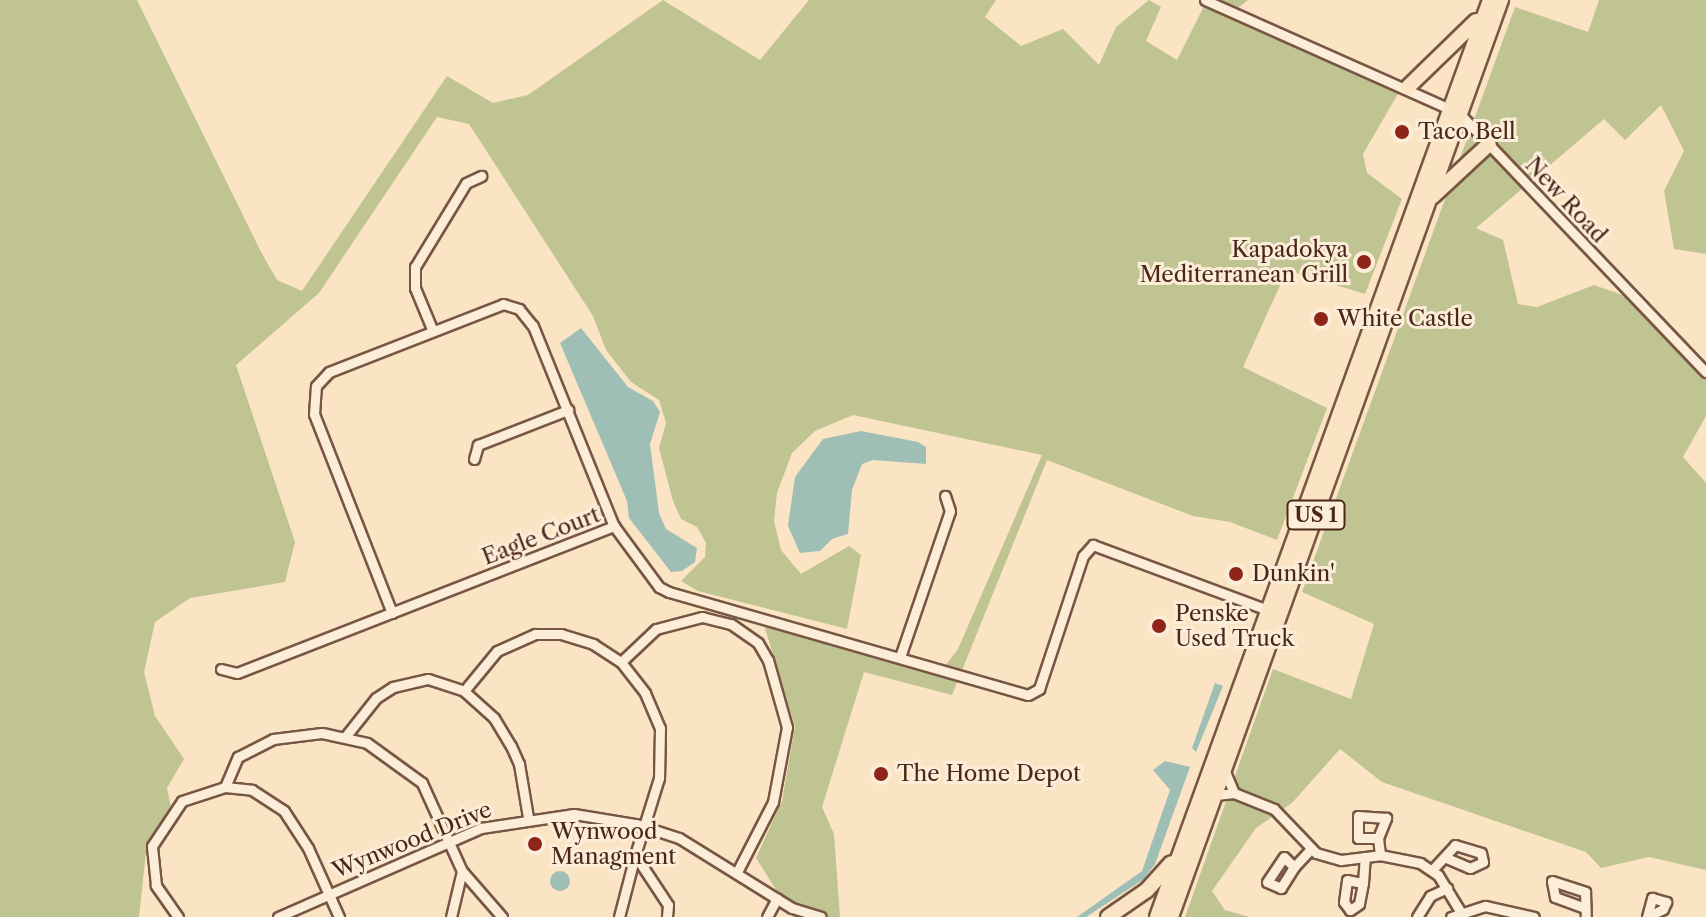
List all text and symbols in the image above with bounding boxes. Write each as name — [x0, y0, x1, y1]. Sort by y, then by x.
place label: Taco Bell — [1418, 119, 1516, 145]
marker: Taco Bell — [1393, 123, 1411, 141]
street label: New Road — [1519, 151, 1613, 249]
place label: Kapadokya Mediterranean Grill — [1140, 236, 1348, 288]
marker: Kapadokya Mediterranean Grill — [1355, 253, 1373, 271]
place label: White Castle — [1337, 306, 1473, 332]
marker: White Castle — [1312, 310, 1330, 328]
road number: US 1 — [1286, 499, 1346, 531]
street label: Eagle Court — [478, 501, 604, 571]
place label: Dunkin' — [1252, 561, 1335, 587]
marker: Dunkin' — [1227, 565, 1245, 583]
place label: Penske Used Truck — [1175, 600, 1295, 652]
marker: Penske Used Truck — [1150, 617, 1168, 635]
place label: The Home Depot — [897, 761, 1081, 787]
marker: The Home Depot — [872, 765, 890, 783]
street label: Wynwood Drive — [329, 796, 495, 884]
place label: Wynwood Managment — [551, 818, 676, 870]
marker: Wynwood Managment — [526, 835, 544, 853]

